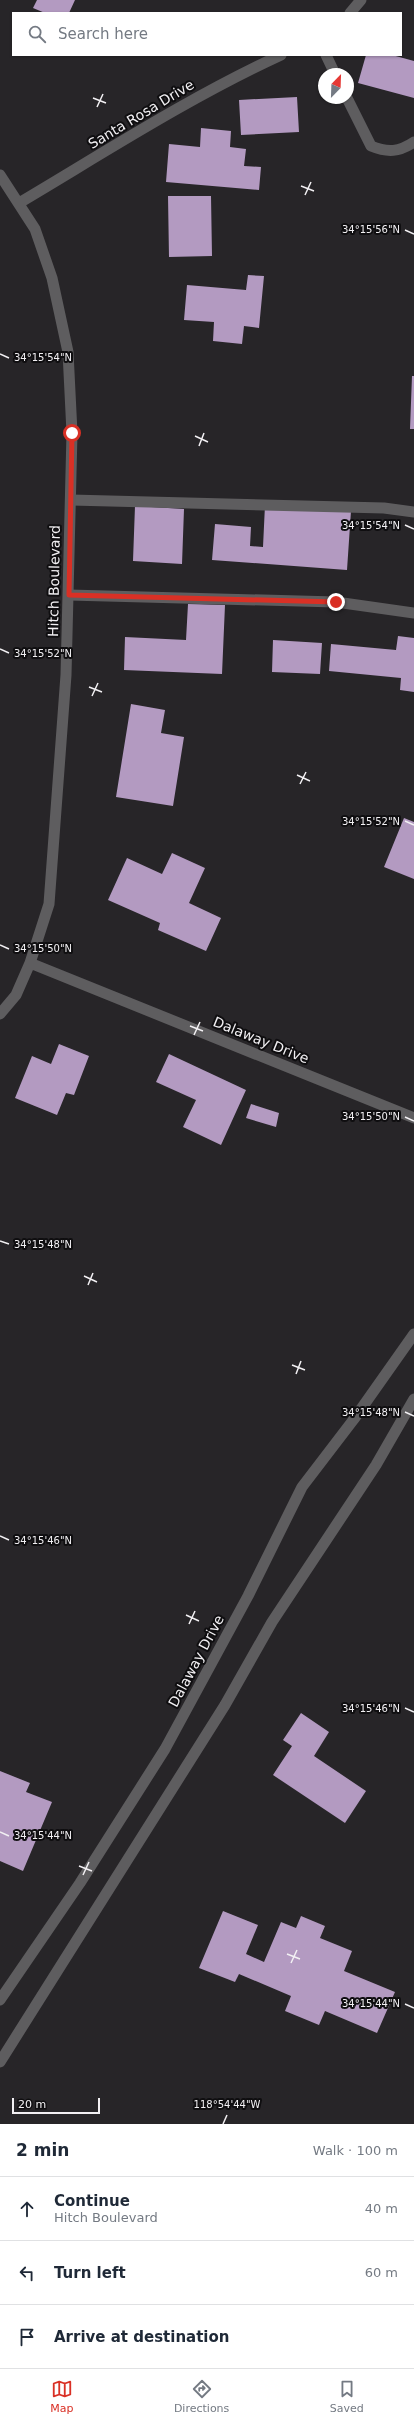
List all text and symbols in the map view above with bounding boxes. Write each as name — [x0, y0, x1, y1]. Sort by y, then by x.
search box — [12, 12, 402, 56]
icon: search — [26, 23, 48, 45]
text: Search here — [58, 25, 148, 43]
north arrow — [318, 68, 354, 104]
street label: Santa Rosa Drive — [85, 76, 197, 152]
text: 34°15'56"N — [342, 224, 400, 235]
text: 34°15'54"N — [14, 352, 72, 363]
route start — [63, 424, 81, 442]
text: 34°15'54"N — [342, 520, 400, 531]
street label: Hitch Boulevard — [45, 525, 63, 637]
route end — [327, 593, 345, 611]
text: 34°15'52"N — [14, 648, 72, 659]
text: 34°15'52"N — [342, 816, 400, 827]
text: 34°15'50"N — [14, 943, 72, 954]
street label: Dalaway Drive — [211, 1013, 311, 1067]
text: 34°15'50"N — [342, 1111, 400, 1122]
text: 34°15'48"N — [14, 1239, 72, 1250]
text: 34°15'48"N — [342, 1407, 400, 1418]
text: 34°15'46"N — [14, 1535, 72, 1546]
street label: Dalaway Drive — [165, 1612, 227, 1710]
text: 34°15'46"N — [342, 1703, 400, 1714]
text: 34°15'44"N — [14, 1830, 72, 1841]
text: 34°15'44"N — [342, 1998, 400, 2009]
scale bar — [12, 2096, 100, 2115]
text: 20 m — [18, 2098, 46, 2111]
text: 118°54'44"W — [194, 2099, 260, 2110]
text: 2 min — [16, 2140, 69, 2160]
text: Walk · 100 m — [313, 2143, 398, 2158]
text: Continue — [54, 2192, 130, 2210]
icon: ahead — [16, 2198, 38, 2220]
text: 40 m — [365, 2201, 398, 2216]
text: Hitch Boulevard — [54, 2210, 158, 2225]
icon: left — [16, 2262, 38, 2284]
text: Turn left — [54, 2264, 126, 2282]
text: 60 m — [365, 2265, 398, 2280]
icon: arrive — [16, 2326, 38, 2348]
text: Arrive at destination — [54, 2328, 229, 2346]
tab: Map — [50, 2378, 73, 2415]
tab: Directions — [174, 2378, 229, 2415]
tab: Saved — [330, 2378, 364, 2415]

